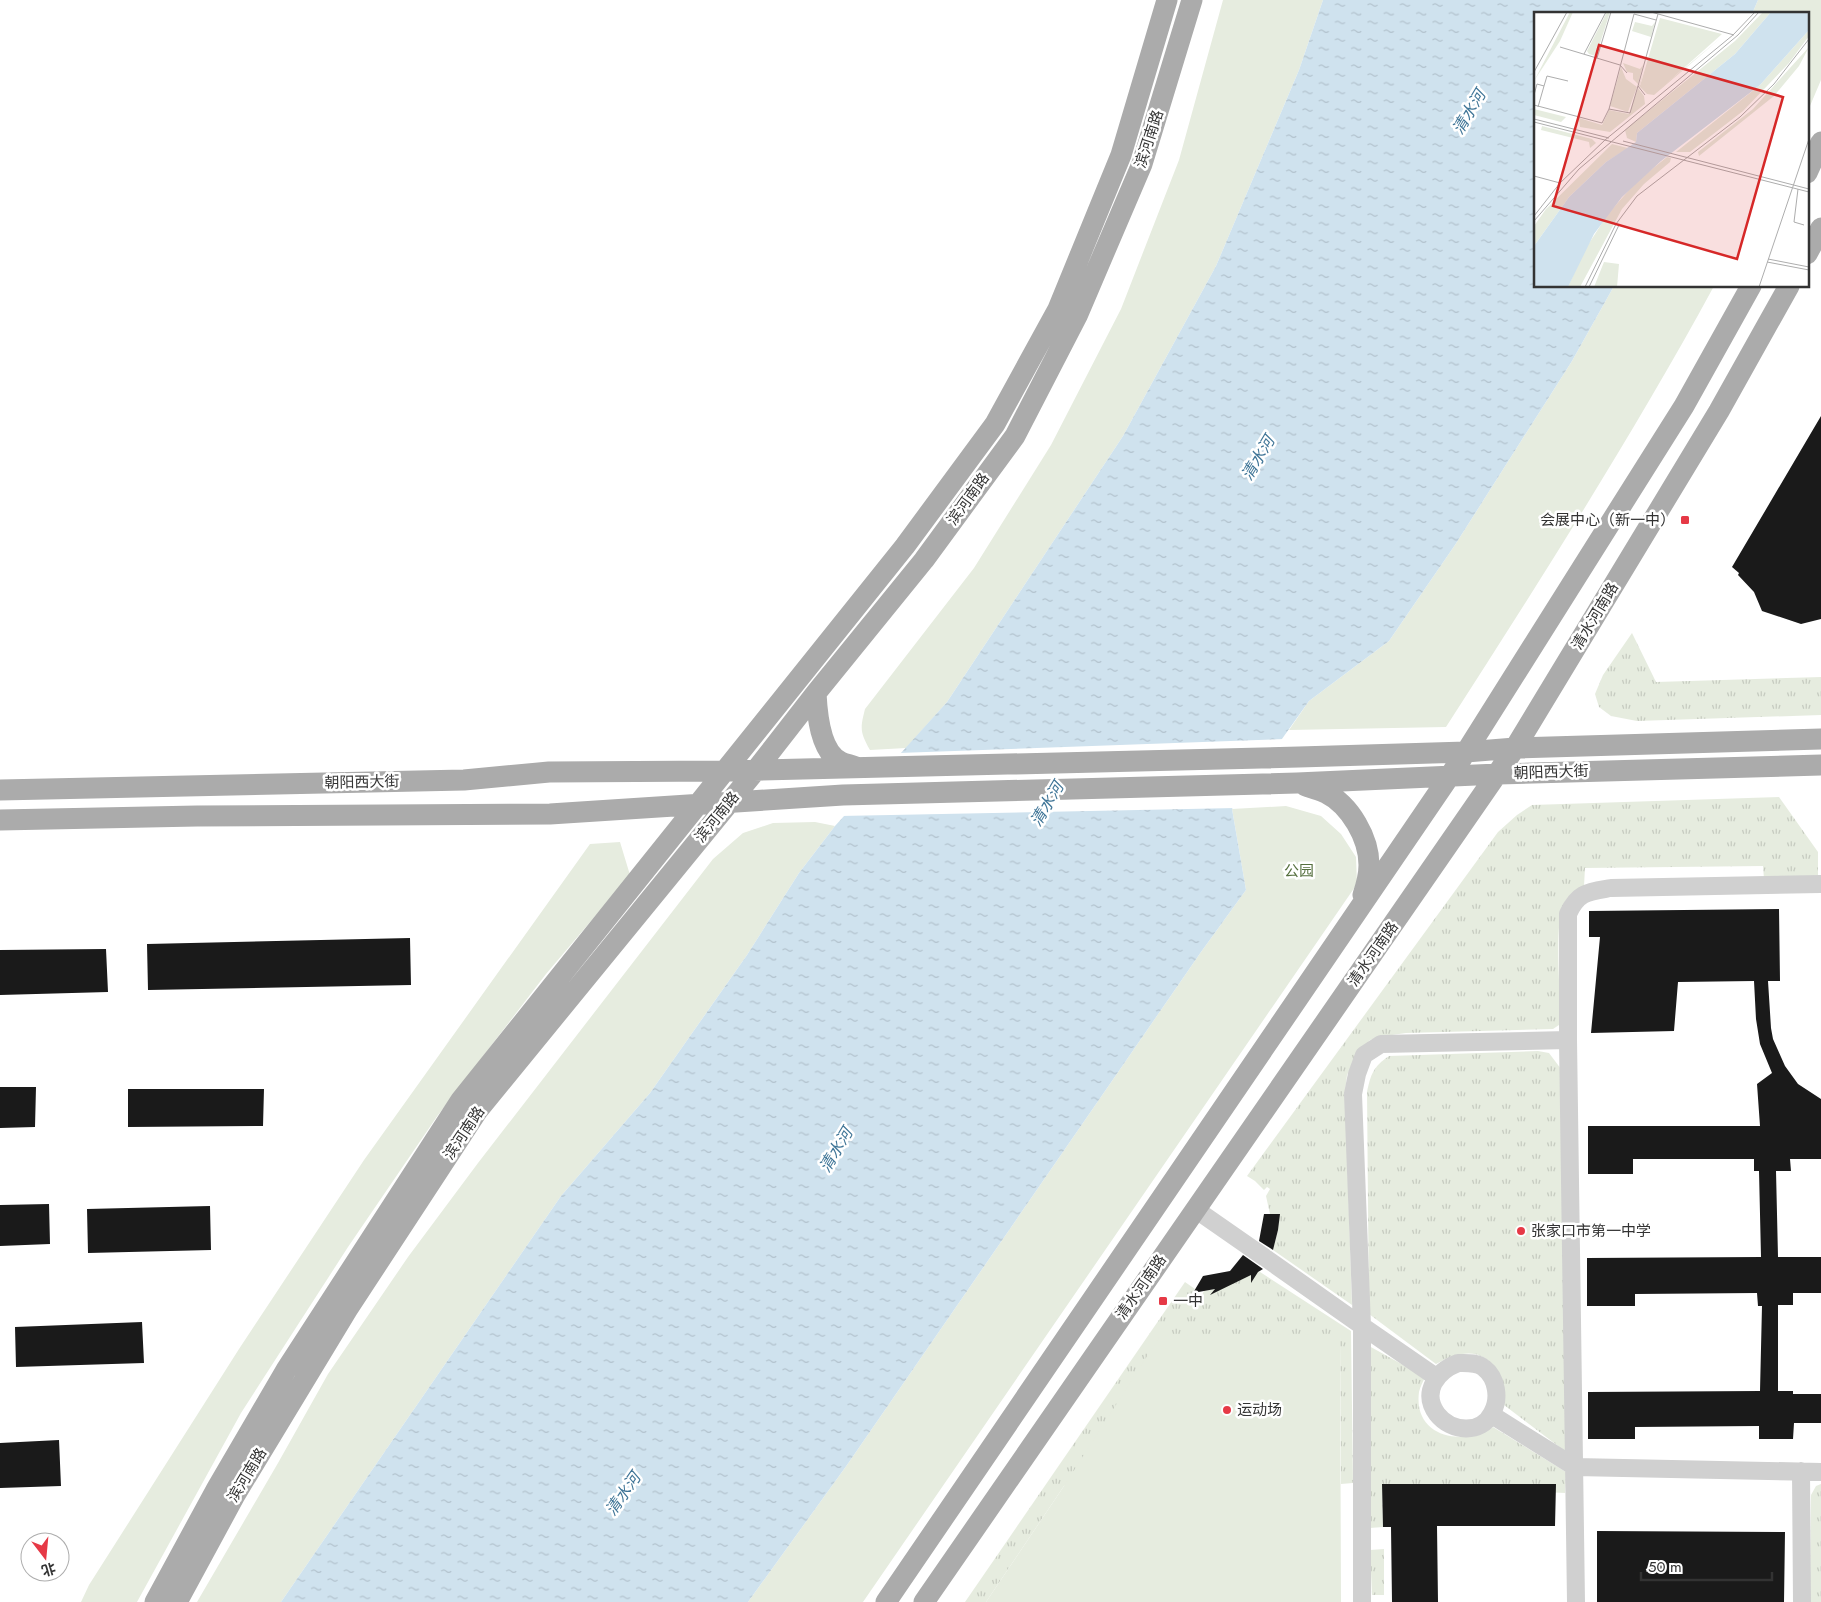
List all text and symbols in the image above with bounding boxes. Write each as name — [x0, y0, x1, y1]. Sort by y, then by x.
inset map — [1534, 12, 1808, 288]
water label: 清水河 — [1447, 83, 1493, 139]
street label: 滨河南路 — [1129, 107, 1169, 171]
water label: 清水河 — [1236, 429, 1282, 485]
street label: 滨河南路 — [941, 468, 995, 530]
place label: 会展中心（新一中） — [1540, 509, 1675, 531]
marker: 会展中心（新一中） — [1679, 514, 1691, 526]
street label: 清水河南路 — [1566, 578, 1624, 654]
street label: 朝阳西大街 — [1513, 760, 1589, 784]
street label: 朝阳西大街 — [324, 770, 400, 794]
water label: 清水河 — [1025, 775, 1071, 831]
street label: 滨河南路 — [690, 787, 744, 847]
park label: 公园 — [1284, 860, 1314, 882]
street label: 清水河南路 — [1342, 917, 1404, 991]
street label: 滨河南路 — [438, 1102, 490, 1164]
water label: 清水河 — [814, 1121, 860, 1177]
place label: 张家口市第一中学 — [1531, 1220, 1651, 1242]
marker: 张家口市第一中学 — [1515, 1225, 1527, 1237]
street label: 清水河南路 — [1110, 1250, 1172, 1324]
place label: 一中 — [1173, 1290, 1203, 1312]
marker: 一中 — [1157, 1295, 1169, 1307]
place label: 运动场 — [1237, 1399, 1282, 1421]
marker: 运动场 — [1221, 1404, 1233, 1416]
street label: 滨河南路 — [222, 1444, 272, 1506]
water label: 清水河 — [600, 1465, 648, 1520]
north arrow — [20, 1532, 70, 1582]
scale bar — [1641, 1550, 1772, 1582]
text: 50 m — [1648, 1556, 1682, 1578]
text: 北 — [39, 1558, 58, 1581]

